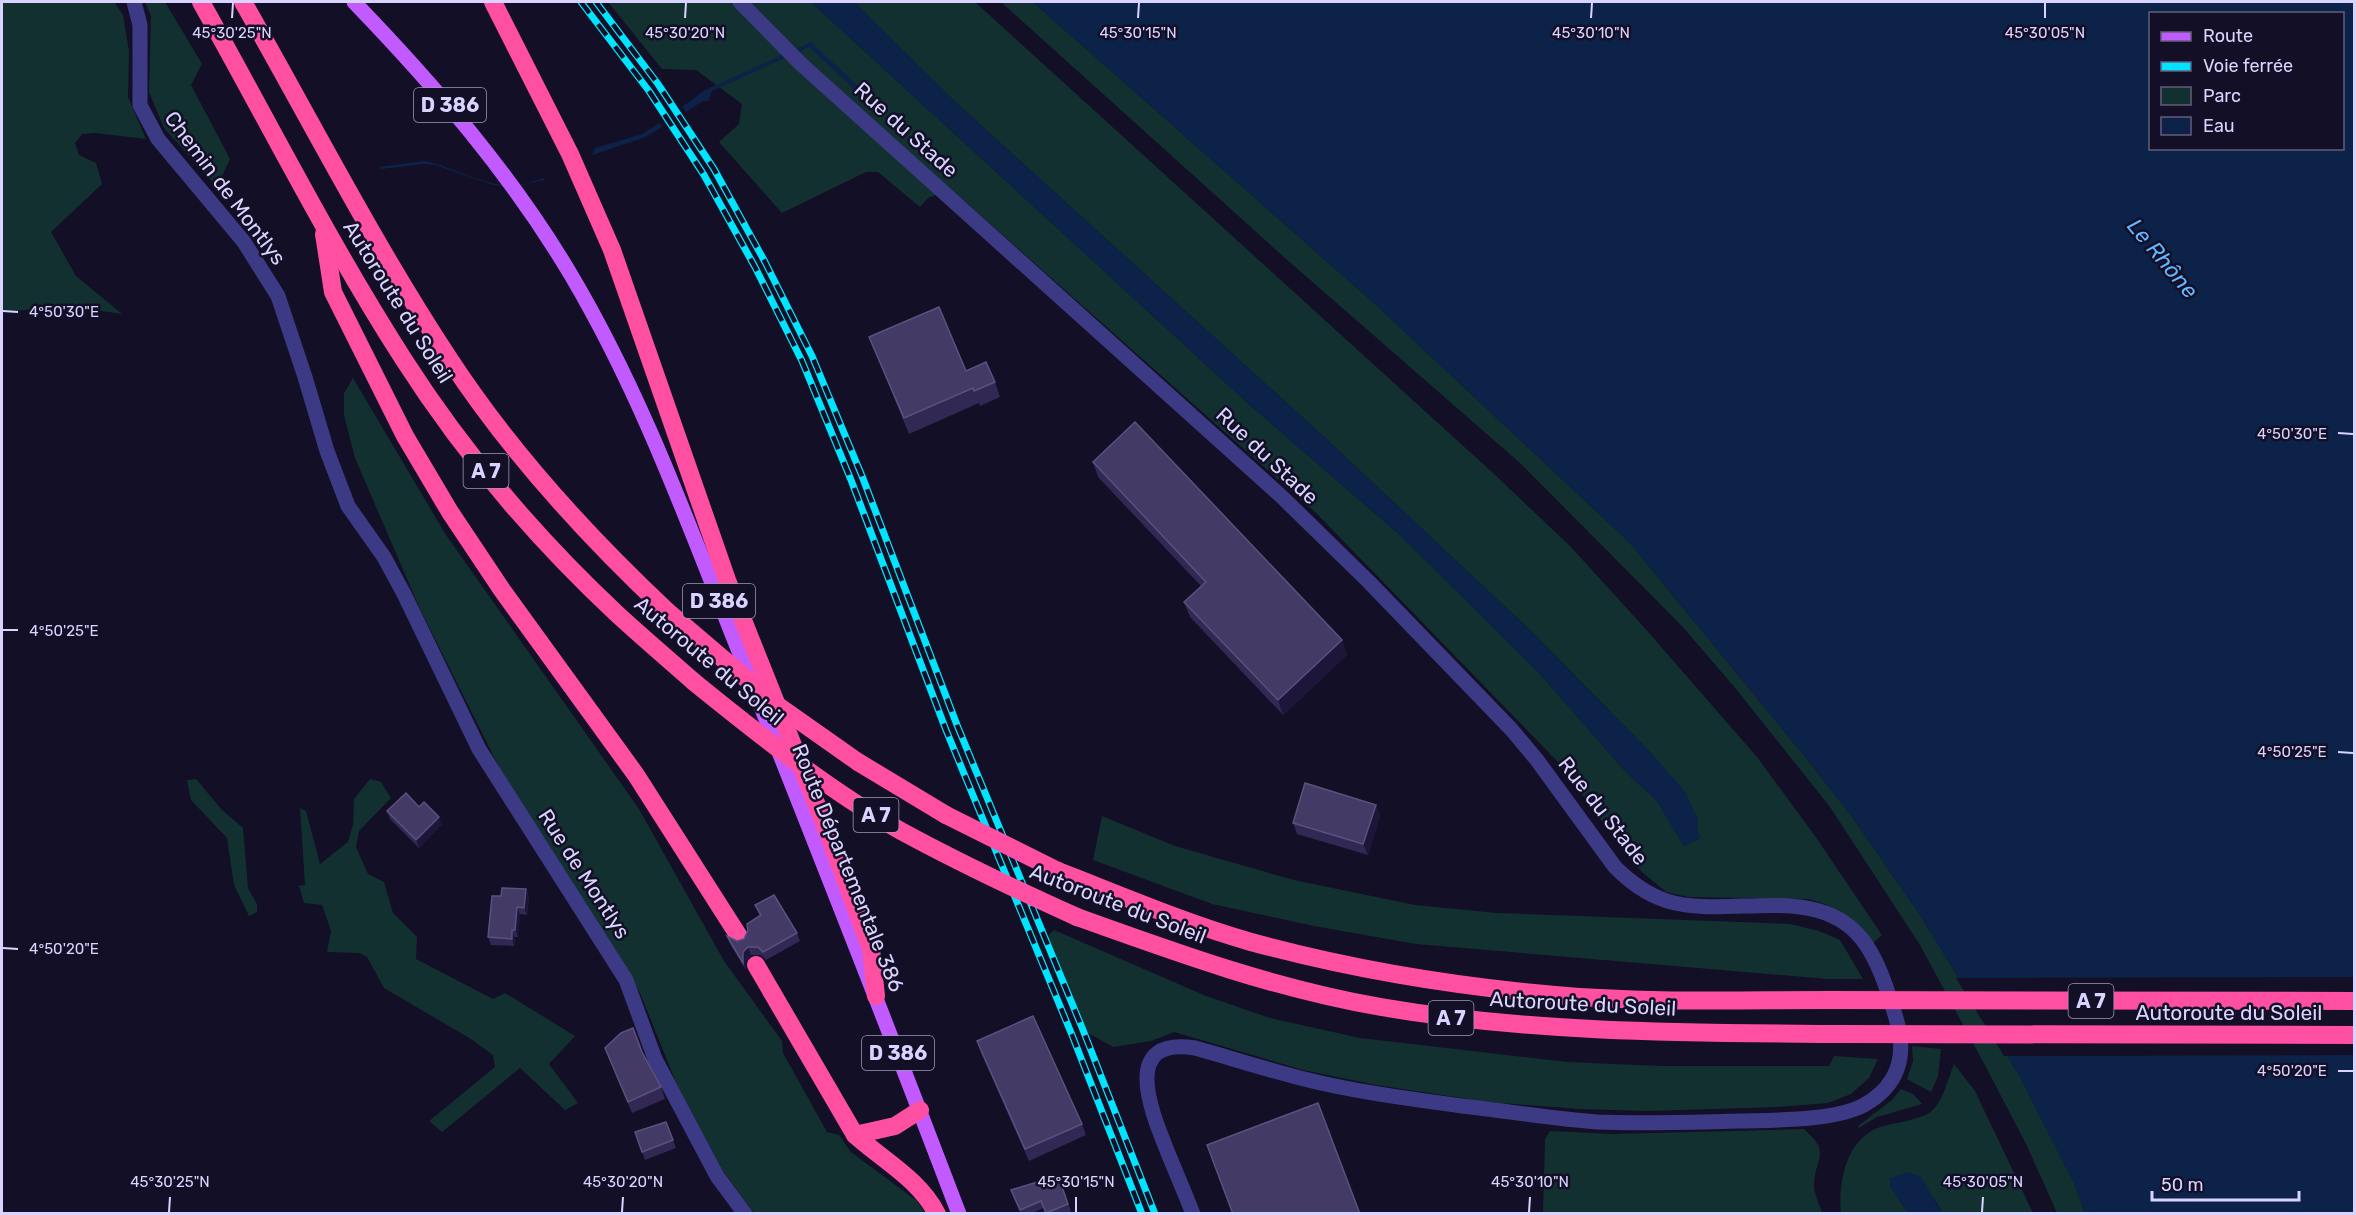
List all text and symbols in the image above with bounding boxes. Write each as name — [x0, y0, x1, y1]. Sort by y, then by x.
legend — [2149, 12, 2344, 150]
text: 45°30'25"N — [192, 24, 272, 42]
text: 45°30'20"N — [645, 24, 725, 42]
text: 45°30'15"N — [1099, 24, 1177, 42]
text: 45°30'10"N — [1552, 24, 1630, 42]
text: 45°30'05"N — [2005, 24, 2085, 42]
text: Route — [2203, 25, 2253, 47]
text: Voie ferrée — [2203, 55, 2293, 77]
street label: Rue du Stade — [849, 77, 963, 183]
text: Parc — [2203, 85, 2241, 107]
road number: D 386 — [414, 88, 486, 122]
street label: Chemin de Montlys — [159, 106, 291, 270]
text: Eau — [2203, 115, 2235, 137]
water label: Le Rhône — [2122, 213, 2204, 304]
street label: Autoroute du Soleil — [338, 216, 459, 388]
text: 4°50'30"E — [29, 303, 99, 321]
street label: Rue du Stade — [1211, 402, 1324, 509]
text: 4°50'30"E — [2257, 425, 2327, 443]
road number: A 7 — [464, 454, 508, 488]
road number: D 386 — [683, 584, 755, 618]
street label: Autoroute du Soleil — [630, 591, 789, 730]
text: 4°50'25"E — [29, 622, 99, 640]
street label: Route Départementale 386 — [787, 740, 910, 995]
text: 4°50'25"E — [2257, 743, 2327, 761]
street label: Rue du Stade — [1553, 751, 1653, 870]
road number: A 7 — [854, 798, 898, 832]
street label: Rue de Montlys — [533, 804, 636, 943]
street label: Autoroute du Soleil — [1026, 858, 1210, 949]
text: 4°50'20"E — [29, 940, 99, 958]
road number: A 7 — [2068, 984, 2114, 1018]
street label: Autoroute du Soleil — [1489, 986, 1677, 1021]
street label: Autoroute du Soleil — [2136, 1000, 2322, 1025]
road number: A 7 — [1428, 1001, 1474, 1035]
road number: D 386 — [862, 1036, 934, 1070]
text: 4°50'20"E — [2257, 1062, 2327, 1080]
scale bar — [2152, 1164, 2299, 1202]
text: 45°30'25"N — [130, 1173, 210, 1191]
text: 45°30'20"N — [583, 1173, 663, 1191]
text: 45°30'15"N — [1037, 1173, 1115, 1191]
text: 45°30'10"N — [1491, 1173, 1569, 1191]
text: 45°30'05"N — [1943, 1173, 2023, 1191]
text: 50 m — [2161, 1174, 2204, 1196]

